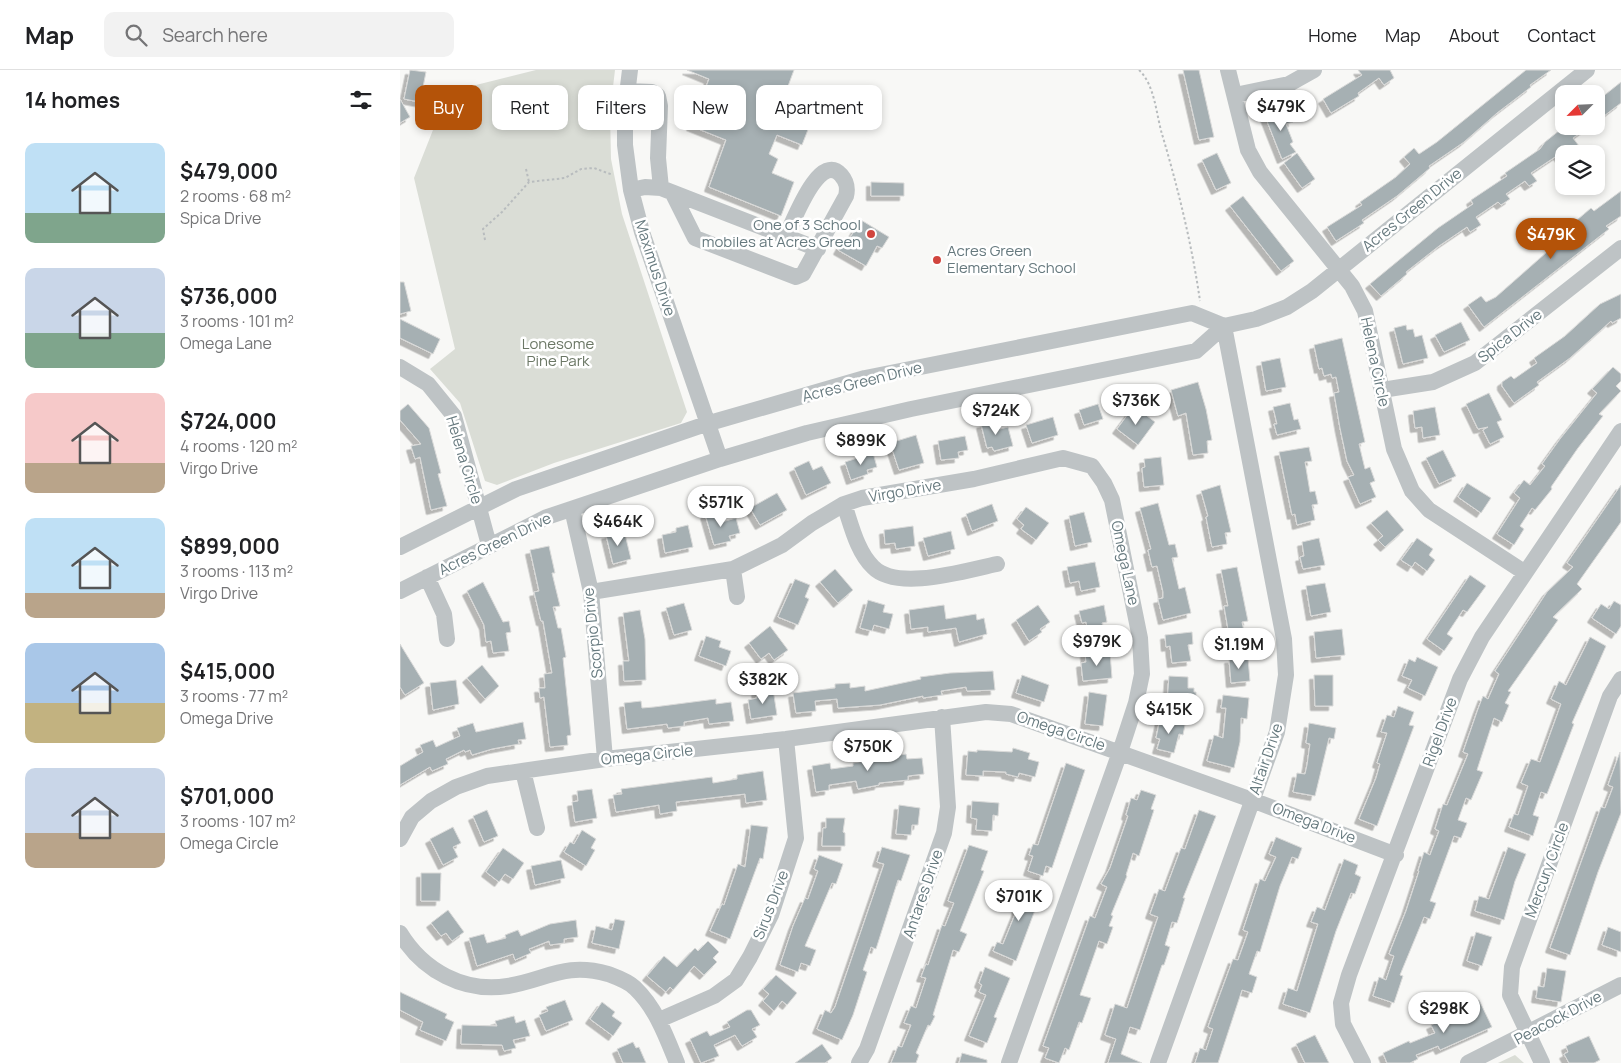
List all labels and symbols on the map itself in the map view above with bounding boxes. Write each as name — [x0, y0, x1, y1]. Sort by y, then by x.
north arrow — [1555, 85, 1605, 135]
pin: $479K — [1246, 90, 1316, 132]
street label: Acres Green Drive — [1357, 163, 1466, 256]
place label: One of 3 School mobiles at Acres Green — [702, 214, 861, 252]
street label: Maximus Drive — [630, 217, 681, 319]
pin: $479K — [1516, 218, 1586, 260]
marker: One of 3 School mobiles at Acres Green — [865, 228, 877, 240]
place label: Acres Green Elementary School — [947, 240, 1076, 278]
marker: Acres Green Elementary School — [931, 254, 943, 266]
street label: Spica Drive — [1473, 304, 1546, 367]
street label: Helena Circle — [1356, 315, 1395, 409]
park label: Lonesome Pine Park — [522, 333, 594, 371]
street label: Acres Green Drive — [800, 356, 924, 407]
pin: $736K — [1101, 384, 1171, 426]
pin: $724K — [961, 394, 1031, 436]
street label: Helena Circle — [441, 413, 488, 507]
pin: $899K — [826, 424, 896, 466]
street label: Virgo Drive — [867, 474, 943, 507]
pin: $571K — [686, 486, 756, 528]
pin: $464K — [583, 504, 653, 547]
street label: Acres Green Drive — [435, 507, 555, 580]
street label: Omega Lane — [1106, 519, 1145, 607]
street label: Scorpio Drive — [577, 587, 608, 679]
pin: $979K — [1062, 624, 1132, 667]
pin: $1.19M — [1198, 628, 1280, 670]
pin: $382K — [728, 662, 798, 705]
pin: $415K — [1134, 692, 1204, 735]
street label: Rigel Drive — [1417, 694, 1462, 769]
street label: Omega Circle — [1014, 706, 1108, 756]
street label: Altair Drive — [1243, 720, 1288, 797]
pin: $750K — [833, 730, 903, 772]
street label: Omega Circle — [600, 739, 694, 770]
street label: Omega Drive — [1270, 797, 1359, 848]
street label: Mercury Circle — [1520, 819, 1574, 920]
street label: Antares Drive — [898, 846, 948, 941]
street label: Sirus Drive — [748, 867, 794, 943]
pin: $701K — [984, 880, 1054, 922]
street label: Peacock Drive — [1510, 985, 1606, 1050]
pin: $298K — [1409, 992, 1479, 1034]

